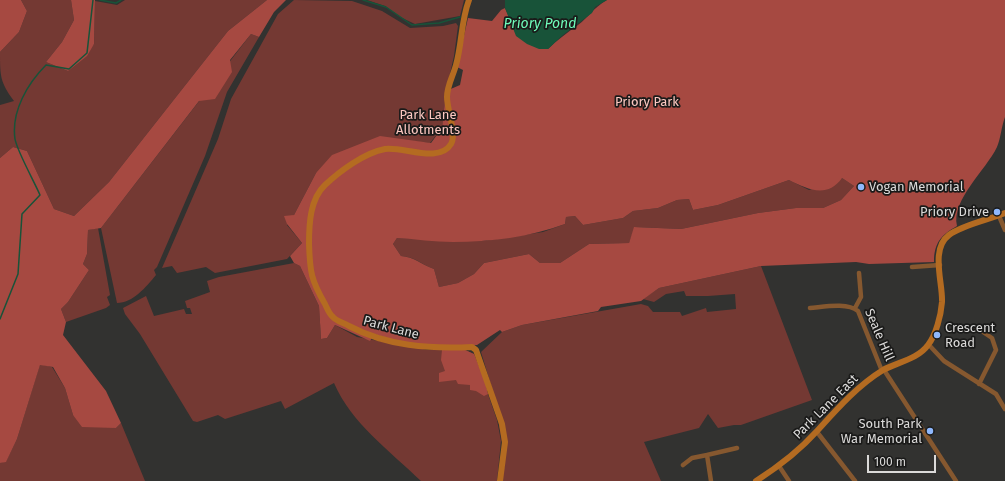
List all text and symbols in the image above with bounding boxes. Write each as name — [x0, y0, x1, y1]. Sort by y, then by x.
water label: Priory Pond — [504, 16, 576, 32]
park label: Priory Park — [615, 94, 679, 110]
park label: Park Lane Allotments — [396, 107, 460, 138]
place label: Vogan Memorial — [869, 179, 964, 195]
marker: Vogan Memorial — [856, 182, 866, 192]
place label: Priory Drive — [920, 204, 989, 220]
marker: Priory Drive — [992, 207, 1002, 217]
street label: Seale Hill — [861, 306, 897, 364]
street label: Park Lane — [361, 313, 421, 343]
place label: Crescent Road — [945, 320, 995, 351]
marker: Crescent Road — [932, 330, 942, 340]
street label: Park Lane East — [790, 371, 862, 443]
place label: South Park War Memorial — [841, 416, 922, 447]
marker: South Park War Memorial — [925, 426, 935, 436]
scale bar — [869, 447, 938, 473]
text: 100 m — [874, 455, 906, 469]

